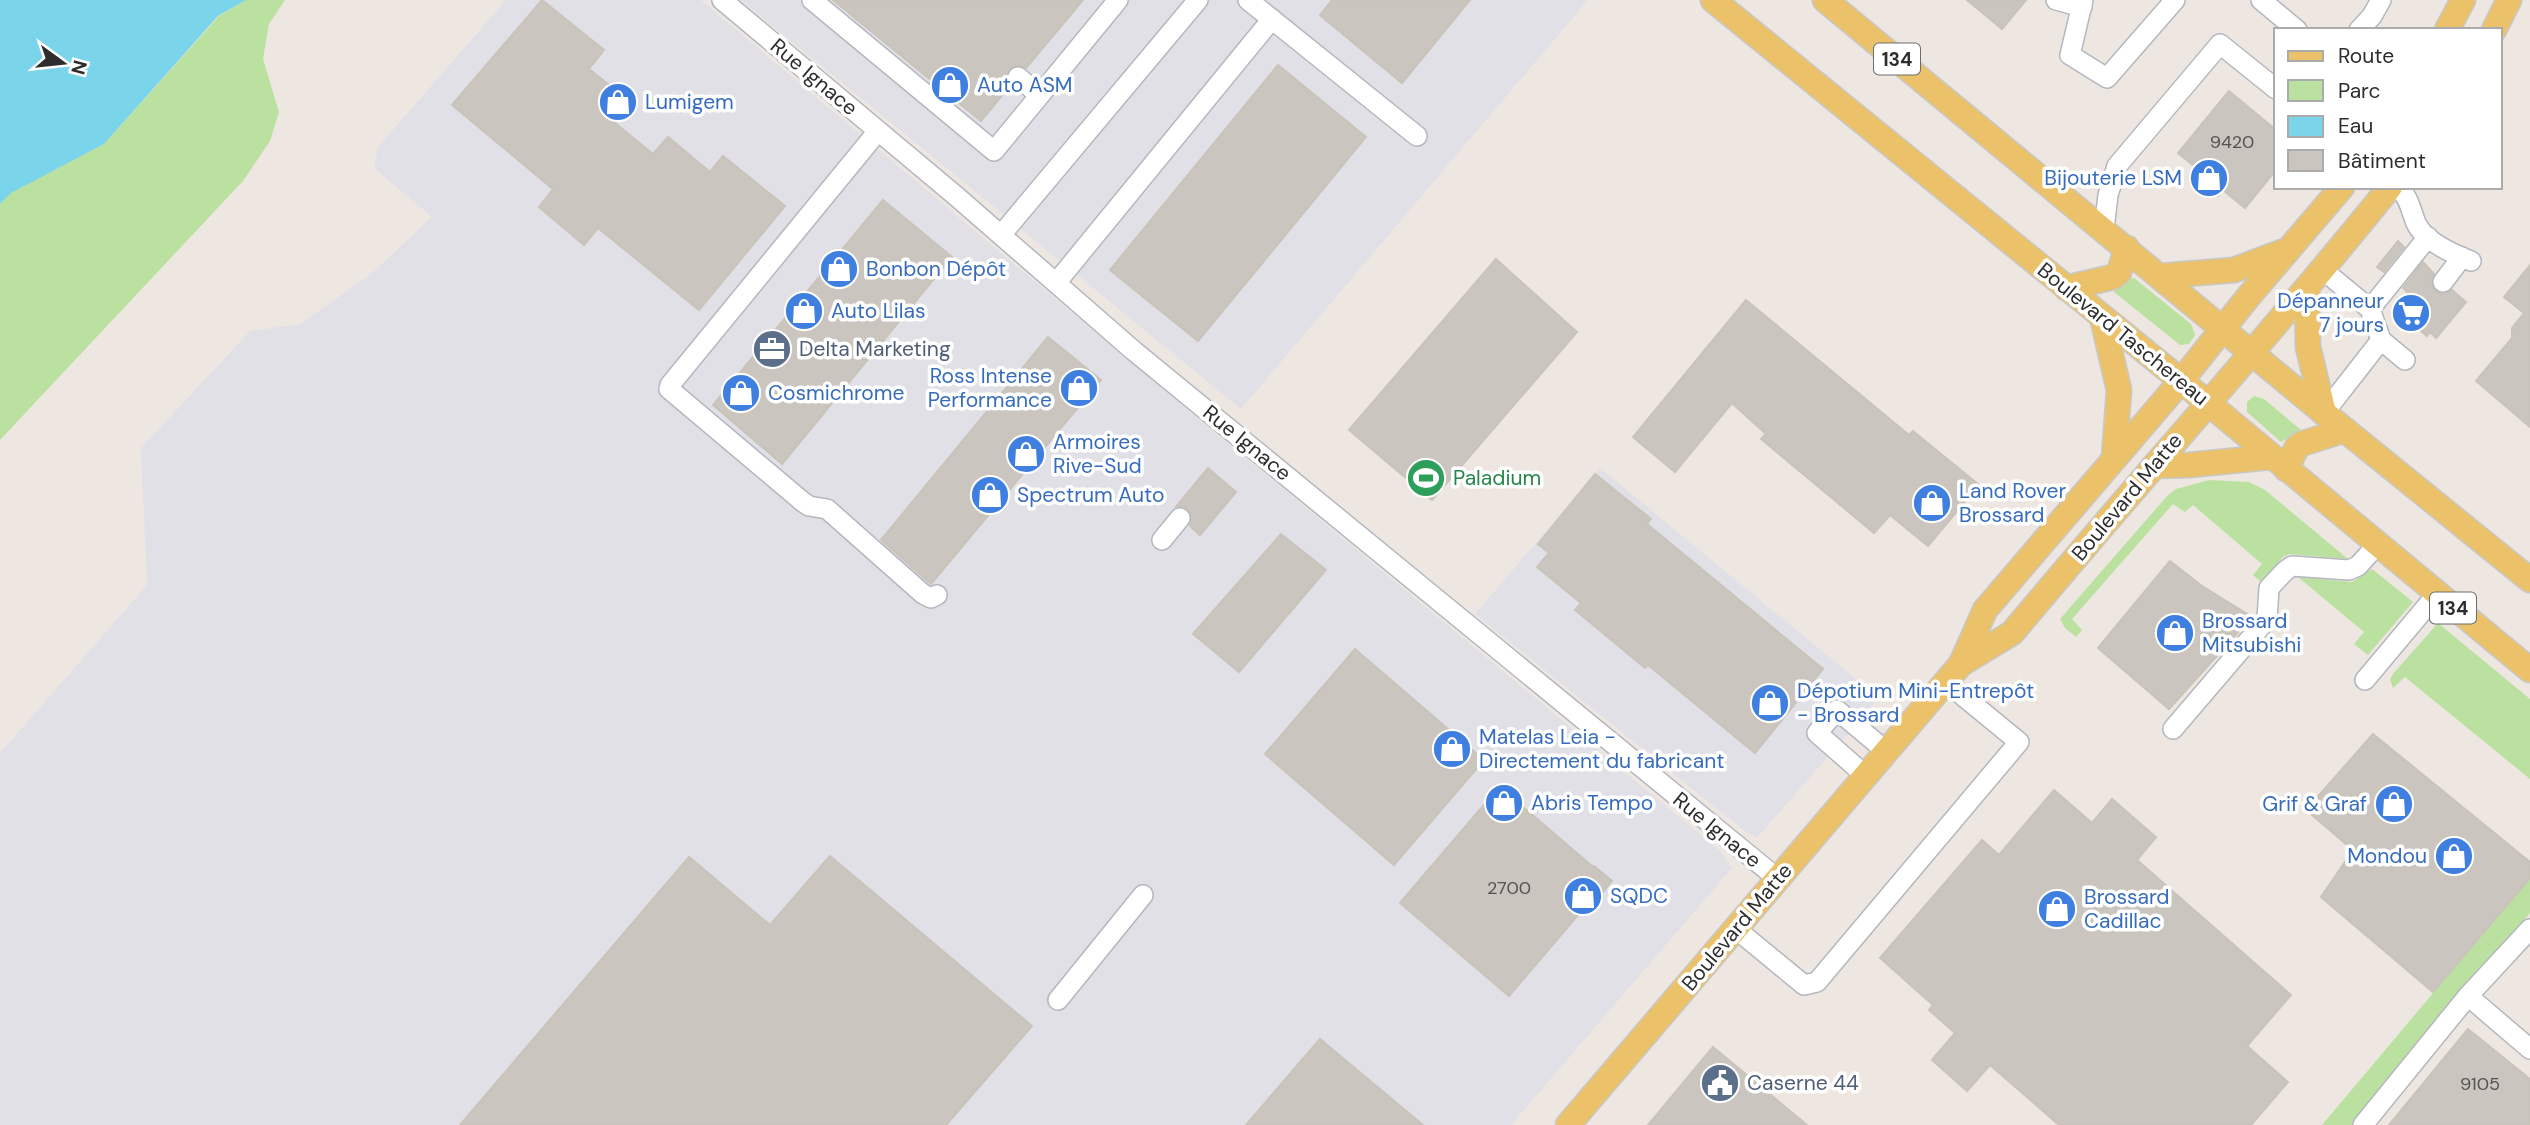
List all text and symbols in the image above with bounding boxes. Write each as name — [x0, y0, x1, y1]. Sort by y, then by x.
north arrow — [28, 28, 98, 98]
legend — [2274, 28, 2502, 189]
street label: Rue Ignace — [764, 32, 864, 122]
text: Route — [2338, 42, 2394, 70]
road number: 134 — [1874, 44, 1920, 74]
text: N — [65, 57, 93, 77]
shop icon: Auto ASM — [929, 64, 971, 106]
place label: Auto ASM — [977, 71, 1073, 99]
text: Parc — [2338, 77, 2381, 105]
shop icon: Lumigem — [597, 81, 639, 123]
place label: Lumigem — [645, 88, 734, 116]
text: Eau — [2338, 112, 2373, 140]
house number: 9420 — [2210, 130, 2254, 154]
text: Bâtiment — [2338, 147, 2426, 175]
shop icon: Bijouterie LSM — [2188, 157, 2230, 199]
place label: Bijouterie LSM — [2044, 164, 2182, 192]
shop icon: Bonbon Dépôt — [818, 248, 860, 290]
place label: Bonbon Dépôt — [866, 255, 1006, 283]
street label: Boulevard Taschereau — [2032, 256, 2214, 412]
place label: Dépanneur 7 jours — [2277, 287, 2384, 339]
shop icon: Auto Lilas — [783, 290, 825, 332]
supermarket icon: Dépanneur 7 jours — [2390, 292, 2432, 334]
place label: Auto Lilas — [831, 297, 925, 325]
office icon: Delta Marketing — [751, 328, 793, 370]
place label: Delta Marketing — [799, 335, 951, 363]
place label: Ross Intense Performance — [928, 362, 1052, 414]
shop icon: Ross Intense Performance — [1058, 367, 1100, 409]
shop icon: Cosmichrome — [720, 372, 762, 414]
place label: Cosmichrome — [768, 379, 904, 407]
street label: Rue Ignace — [1197, 399, 1297, 487]
street label: Boulevard Matte — [2065, 427, 2189, 567]
place label: Armoires Rive-Sud — [1053, 428, 1142, 480]
shop icon: Armoires Rive-Sud — [1005, 433, 1047, 475]
sports icon: Paladium — [1405, 457, 1447, 499]
place label: Paladium — [1453, 464, 1541, 492]
shop icon: Spectrum Auto — [969, 474, 1011, 516]
place label: Land Rover Brossard — [1959, 477, 2067, 529]
place label: Spectrum Auto — [1017, 481, 1164, 509]
shop icon: Land Rover Brossard — [1911, 482, 1953, 524]
road number: 134 — [2430, 593, 2476, 624]
place label: Brossard Mitsubishi — [2202, 607, 2301, 659]
shop icon: Brossard Mitsubishi — [2154, 612, 2196, 654]
place label: Dépotium Mini-Entrepôt - Brossard — [1797, 677, 2034, 729]
shop icon: Dépotium Mini-Entrepôt - Brossard — [1749, 682, 1791, 724]
place label: Matelas Leia - Directement du fabricant — [1479, 723, 1725, 775]
shop icon: Matelas Leia - Directement du fabricant — [1431, 728, 1473, 770]
shop icon: Abris Tempo — [1483, 782, 1525, 824]
shop icon: Grif & Graf — [2373, 783, 2415, 825]
street label: Rue Ignace — [1667, 786, 1767, 874]
place label: Abris Tempo — [1531, 789, 1653, 817]
place label: Grif & Graf — [2262, 790, 2367, 818]
shop icon: Mondou — [2433, 835, 2475, 877]
place label: Mondou — [2347, 842, 2427, 870]
street label: Boulevard Matte — [1675, 857, 1799, 997]
shop icon: SQDC — [1562, 875, 1604, 917]
house number: 2700 — [1487, 876, 1531, 900]
place label: SQDC — [1610, 882, 1668, 910]
place label: Brossard Cadillac — [2084, 883, 2170, 935]
shop icon: Brossard Cadillac — [2036, 888, 2078, 930]
public building icon: Caserne 44 — [1699, 1062, 1741, 1104]
place label: Caserne 44 — [1747, 1069, 1859, 1097]
house number: 9105 — [2460, 1072, 2500, 1096]

